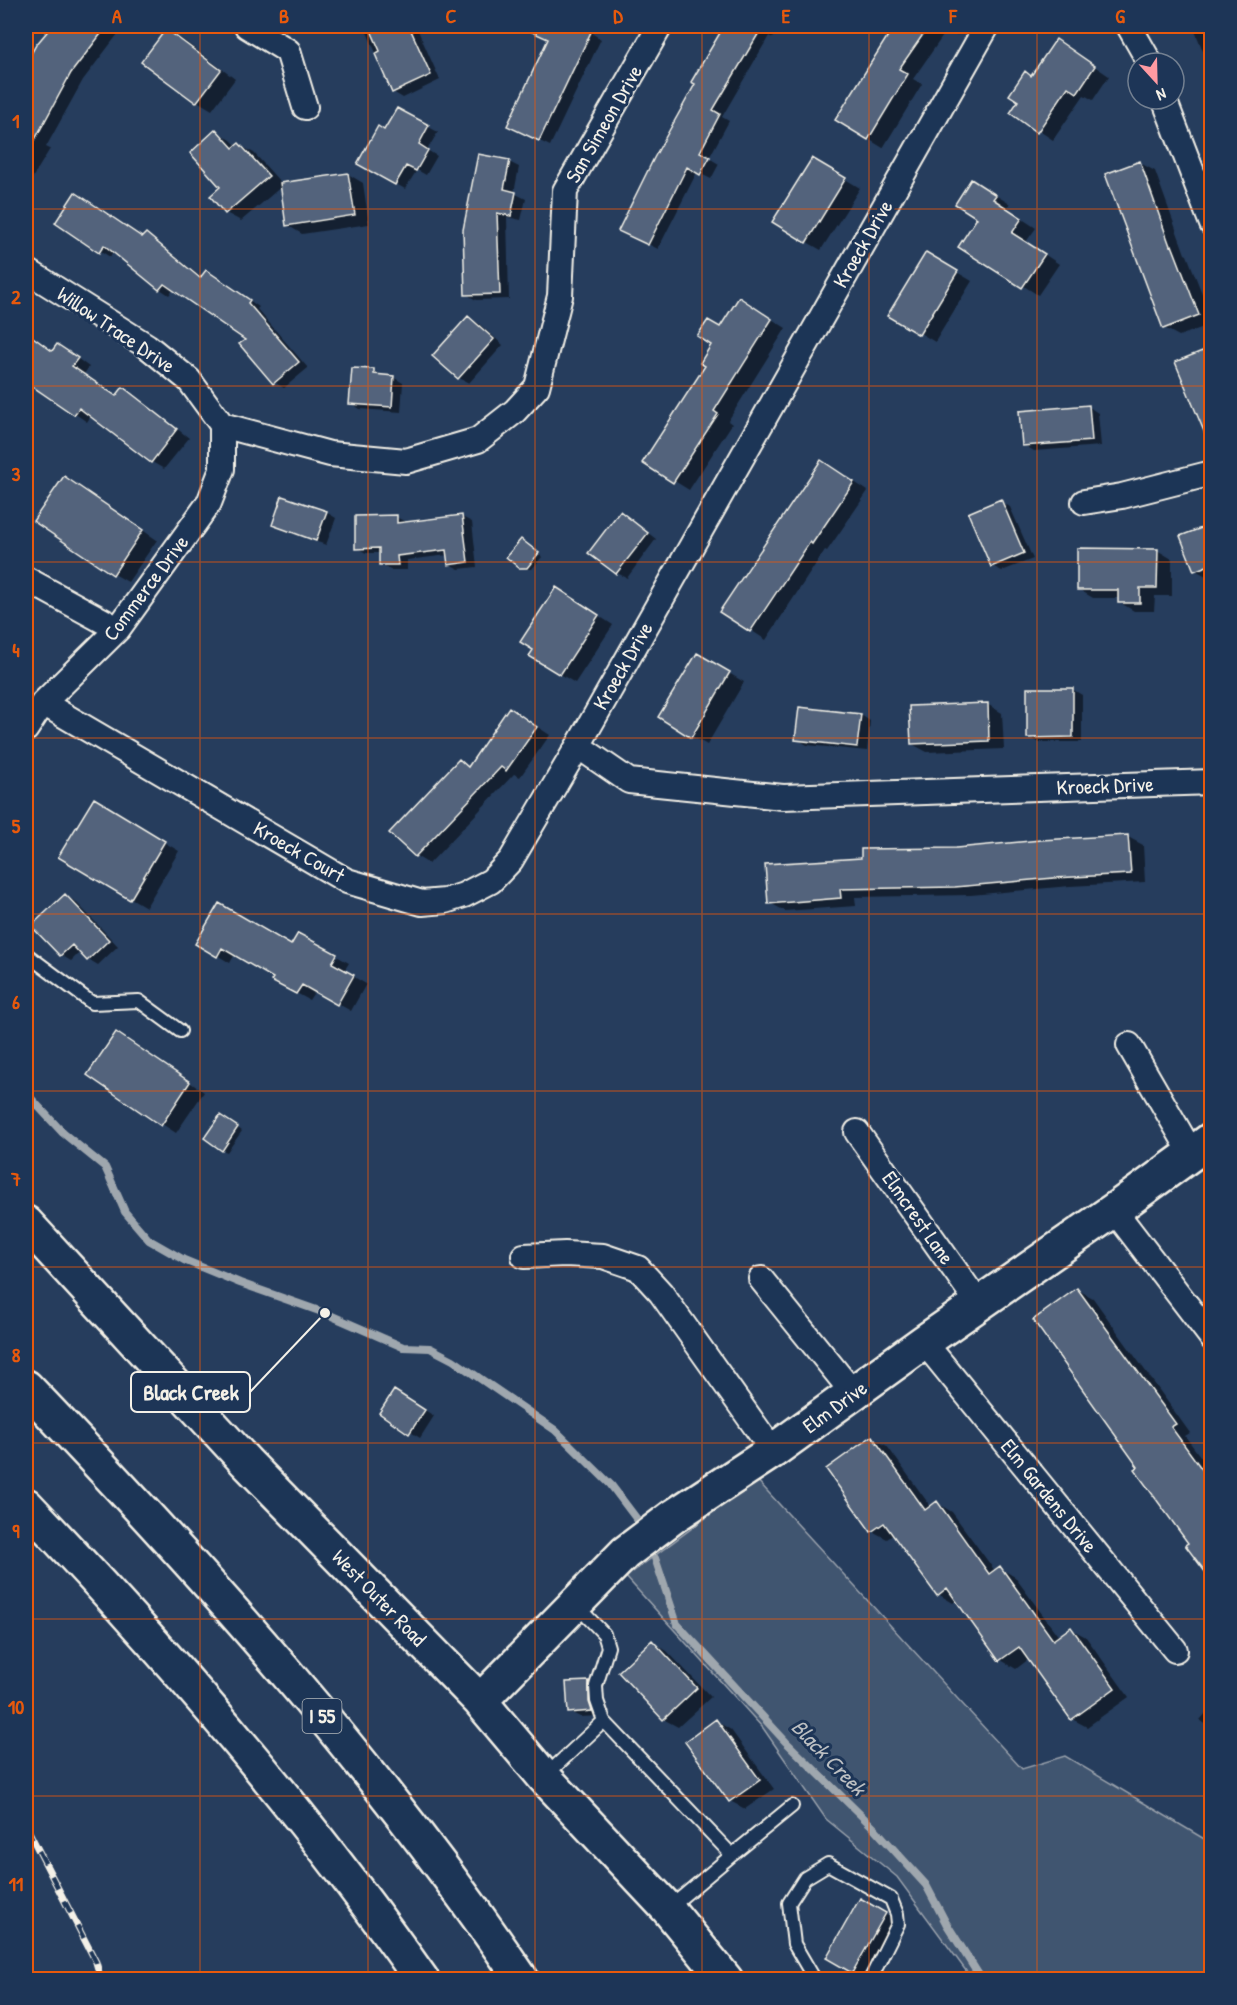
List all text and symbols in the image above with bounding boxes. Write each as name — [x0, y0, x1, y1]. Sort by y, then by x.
text: A — [112, 2, 122, 29]
text: B — [279, 2, 289, 29]
text: C — [446, 2, 457, 29]
text: D — [613, 2, 623, 29]
text: E — [782, 2, 791, 29]
text: F — [948, 2, 958, 29]
text: G — [1115, 2, 1125, 29]
north arrow — [1126, 51, 1186, 111]
street label: San Simeon Drive — [558, 60, 649, 188]
text: N — [1153, 83, 1170, 107]
text: 1 — [12, 107, 20, 134]
street label: Kroeck Drive — [826, 194, 899, 293]
street label: Willow Trace Drive — [51, 279, 181, 380]
text: 2 — [11, 283, 21, 310]
text: 3 — [12, 460, 21, 487]
street label: Commerce Drive — [96, 529, 195, 647]
street label: Kroeck Drive — [586, 616, 659, 715]
text: 4 — [12, 636, 20, 663]
street label: Kroeck Drive — [1056, 769, 1154, 802]
text: 5 — [12, 812, 21, 839]
street label: Kroeck Court — [248, 814, 351, 890]
text: 6 — [12, 988, 20, 1015]
text: 7 — [10, 1165, 21, 1192]
street label: Elmcrest Lane — [876, 1165, 961, 1270]
text: 8 — [12, 1341, 21, 1368]
callout: Black Creek — [131, 1372, 250, 1412]
street label: Elm Drive — [796, 1373, 873, 1440]
text: Black Creek — [143, 1377, 240, 1407]
street label: Elm Gardens Drive — [994, 1433, 1104, 1559]
text: 9 — [12, 1517, 20, 1544]
street label: West Outer Road — [326, 1543, 433, 1652]
text: 10 — [8, 1693, 24, 1720]
road number: I 55 — [302, 1699, 342, 1733]
water label: Black Creek — [785, 1712, 874, 1803]
text: 11 — [9, 1870, 23, 1897]

